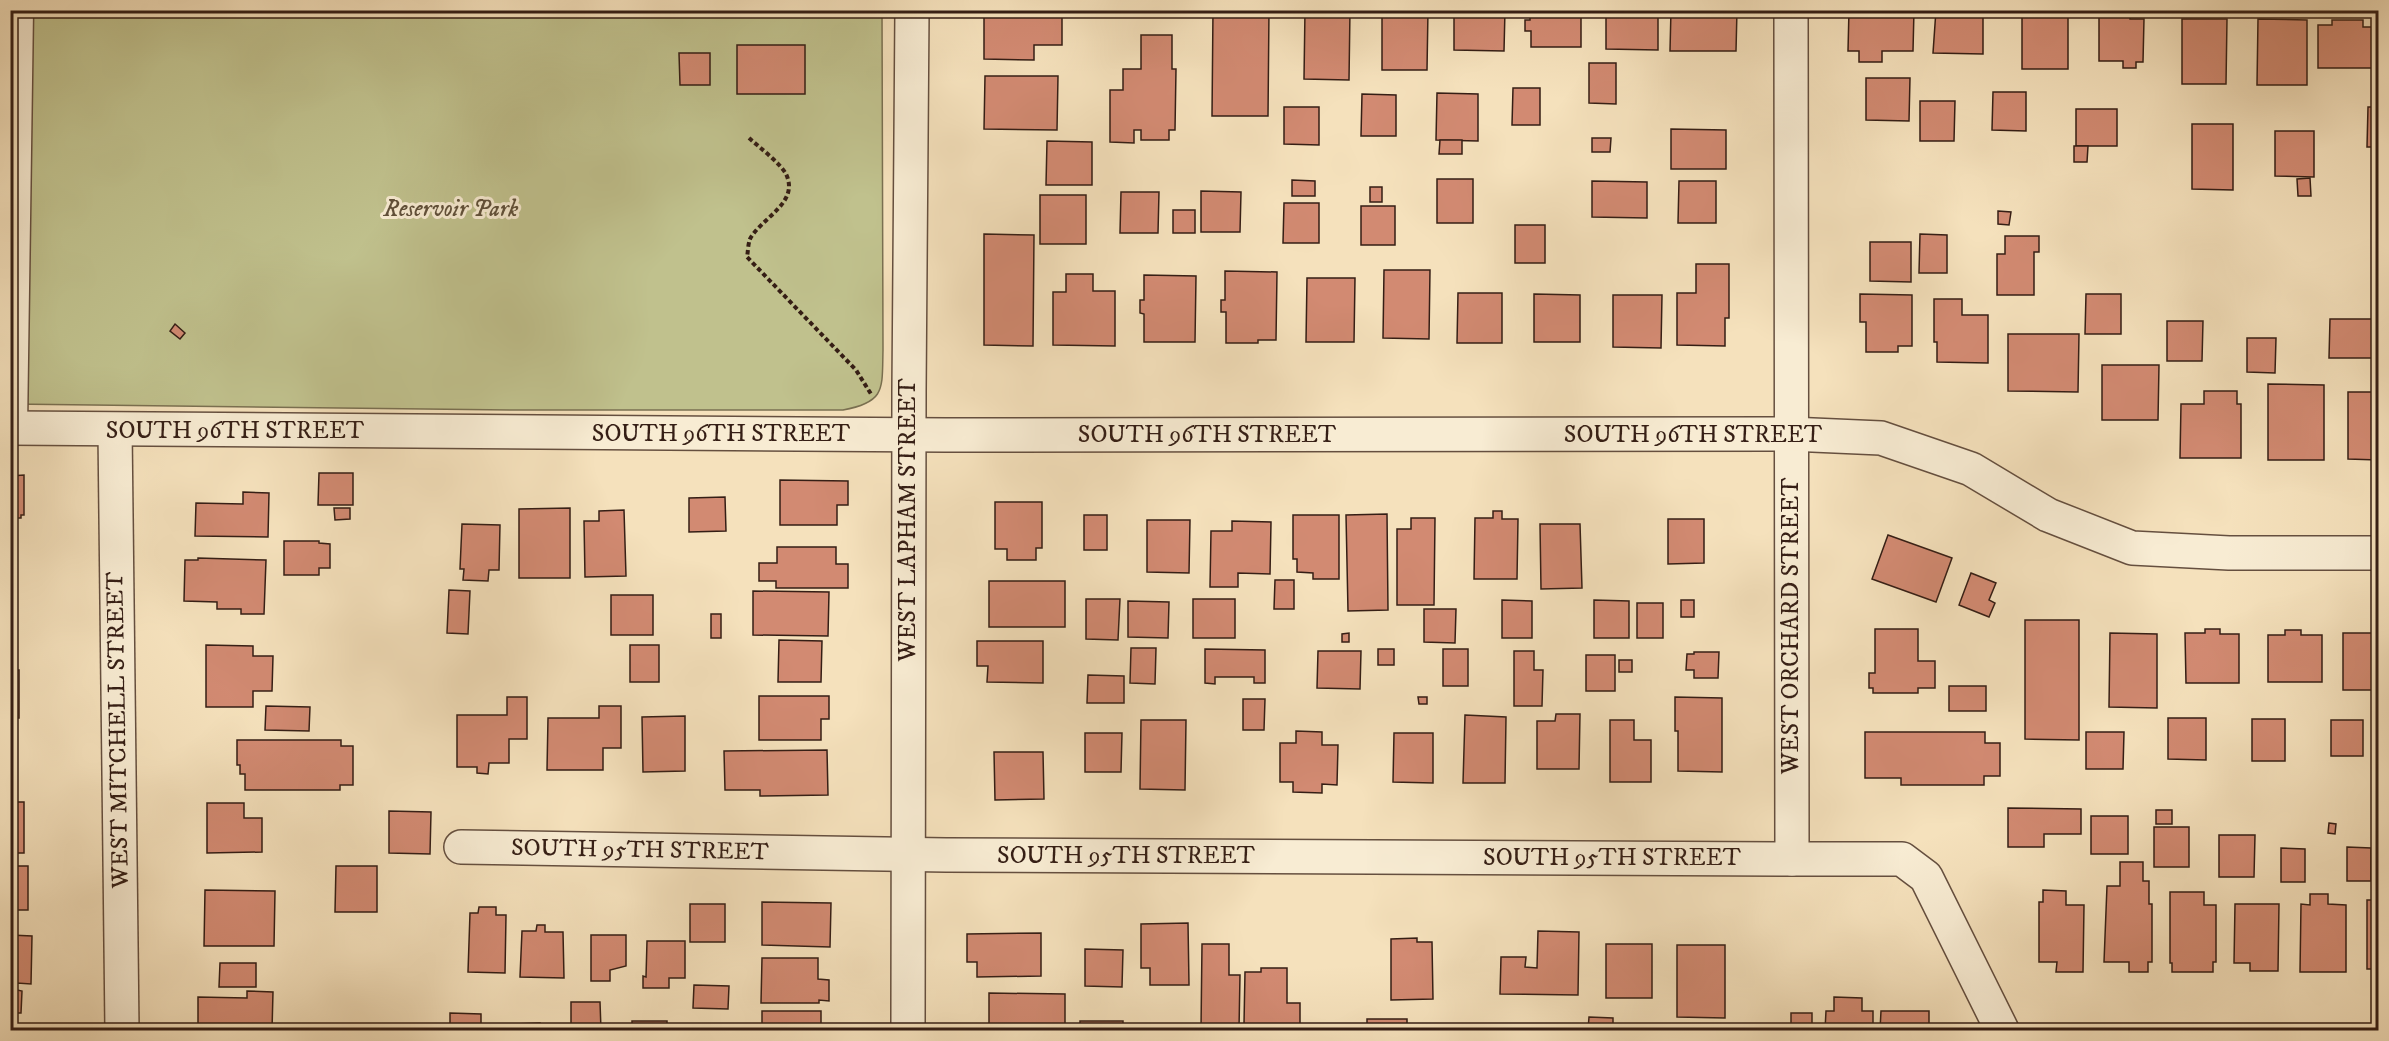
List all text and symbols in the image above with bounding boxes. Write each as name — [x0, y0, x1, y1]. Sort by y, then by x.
park label: Reservoir Park — [383, 194, 518, 224]
street label: WEST LAPHAM STREET — [893, 378, 923, 663]
street label: SOUTH 96TH STREET — [106, 416, 364, 446]
street label: SOUTH 96TH STREET — [592, 419, 850, 449]
street label: SOUTH 96TH STREET — [1078, 420, 1336, 450]
street label: SOUTH 96TH STREET — [1564, 420, 1822, 450]
street label: WEST ORCHARD STREET — [1776, 478, 1806, 775]
street label: WEST MITCHELL STREET — [100, 571, 136, 890]
street label: SOUTH 95TH STREET — [511, 833, 769, 867]
street label: SOUTH 95TH STREET — [997, 841, 1255, 871]
street label: SOUTH 95TH STREET — [1483, 843, 1741, 873]

